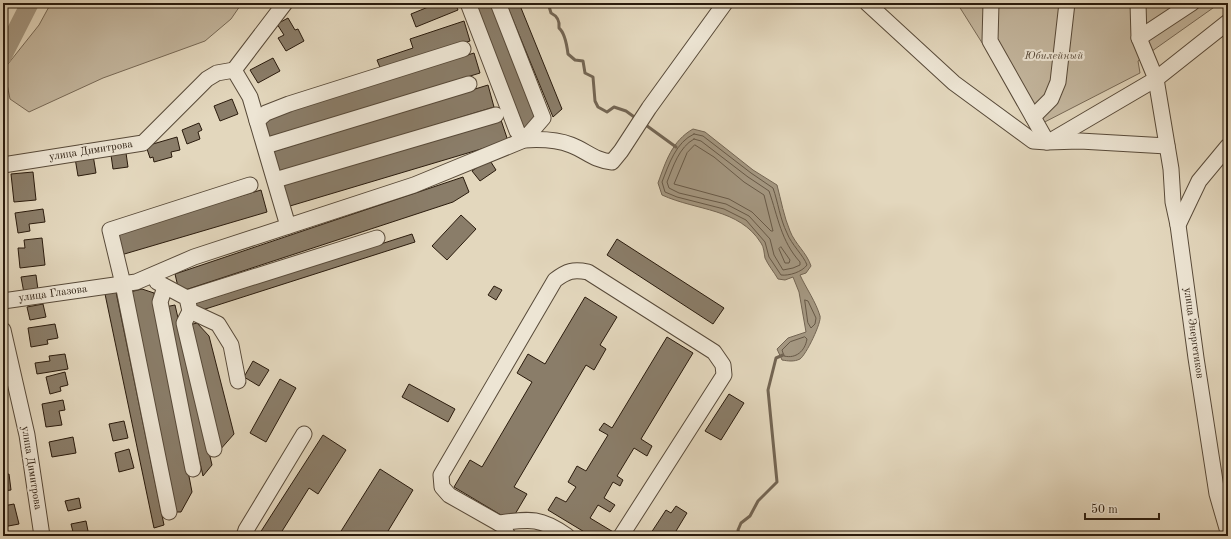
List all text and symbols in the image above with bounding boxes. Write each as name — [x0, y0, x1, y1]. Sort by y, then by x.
park label: Юбилейный — [1024, 51, 1084, 62]
street label: улица Димитрова — [48, 139, 134, 163]
street label: улица Глазова — [18, 284, 89, 304]
street label: улица Энергетиков — [1181, 287, 1205, 379]
street label: улица Димитрова — [19, 425, 43, 511]
scale bar — [1085, 495, 1159, 521]
text: 50 m — [1091, 503, 1118, 516]

